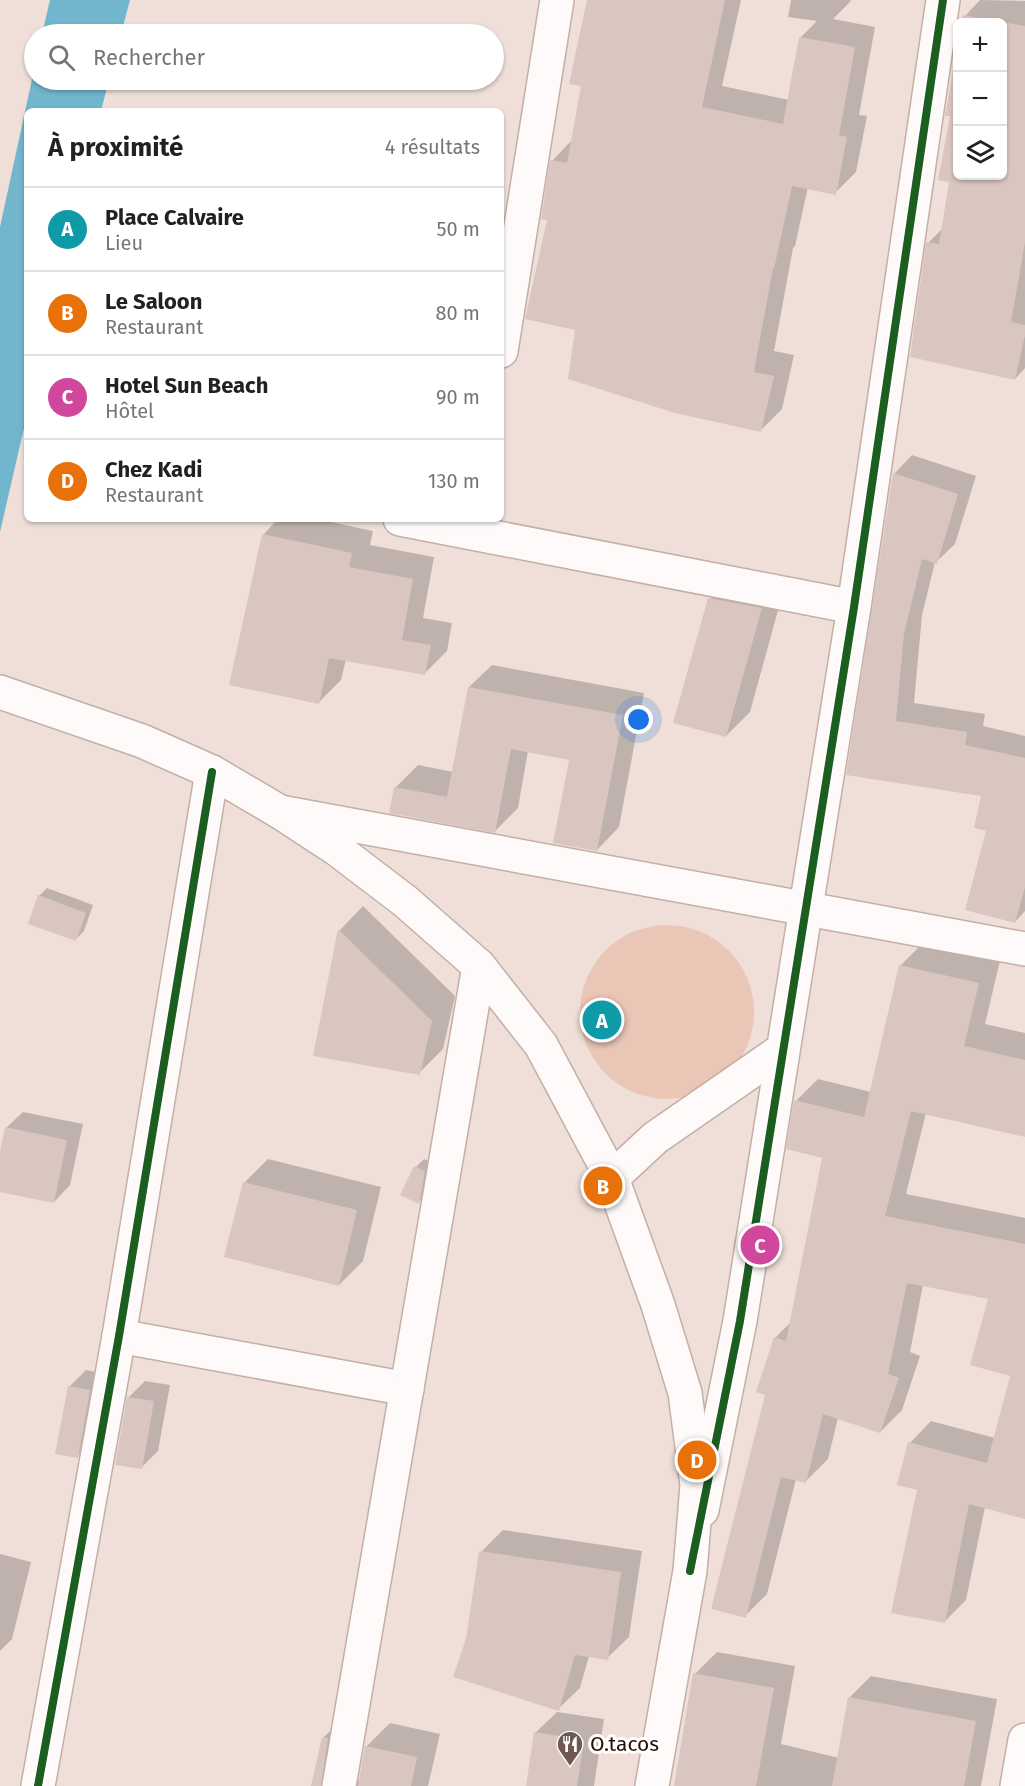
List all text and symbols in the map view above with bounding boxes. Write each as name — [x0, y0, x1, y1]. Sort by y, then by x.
map controls — [953, 18, 1007, 180]
button: + — [953, 18, 1007, 72]
search box — [24, 24, 504, 90]
icon: search — [45, 41, 78, 74]
text: Rechercher — [93, 44, 205, 71]
button: − — [953, 72, 1007, 126]
button: layers — [953, 126, 1007, 180]
text: À proximité — [48, 132, 183, 163]
text: 4 résultats — [385, 135, 480, 159]
text: Place Calvaire — [105, 204, 244, 231]
text: A — [62, 217, 73, 241]
text: 50 m — [436, 217, 480, 241]
text: Lieu — [105, 231, 143, 255]
text: Le Saloon — [105, 288, 202, 315]
text: B — [61, 301, 74, 325]
text: 80 m — [435, 301, 480, 325]
text: Restaurant — [105, 315, 203, 339]
text: Hotel Sun Beach — [105, 372, 268, 399]
text: C — [62, 385, 73, 409]
text: 90 m — [436, 385, 480, 409]
text: Hôtel — [105, 399, 154, 423]
text: Chez Kadi — [105, 456, 203, 483]
text: D — [61, 469, 74, 493]
text: 130 m — [428, 469, 480, 493]
text: Restaurant — [105, 483, 203, 507]
your location — [624, 705, 653, 734]
pin: A — [582, 998, 622, 1042]
pin: B — [584, 1164, 622, 1208]
pin: C — [740, 1222, 780, 1268]
pin: D — [678, 1438, 716, 1482]
restaurant icon: O.tacos — [555, 1729, 585, 1767]
place label: O.tacos — [590, 1731, 659, 1757]

